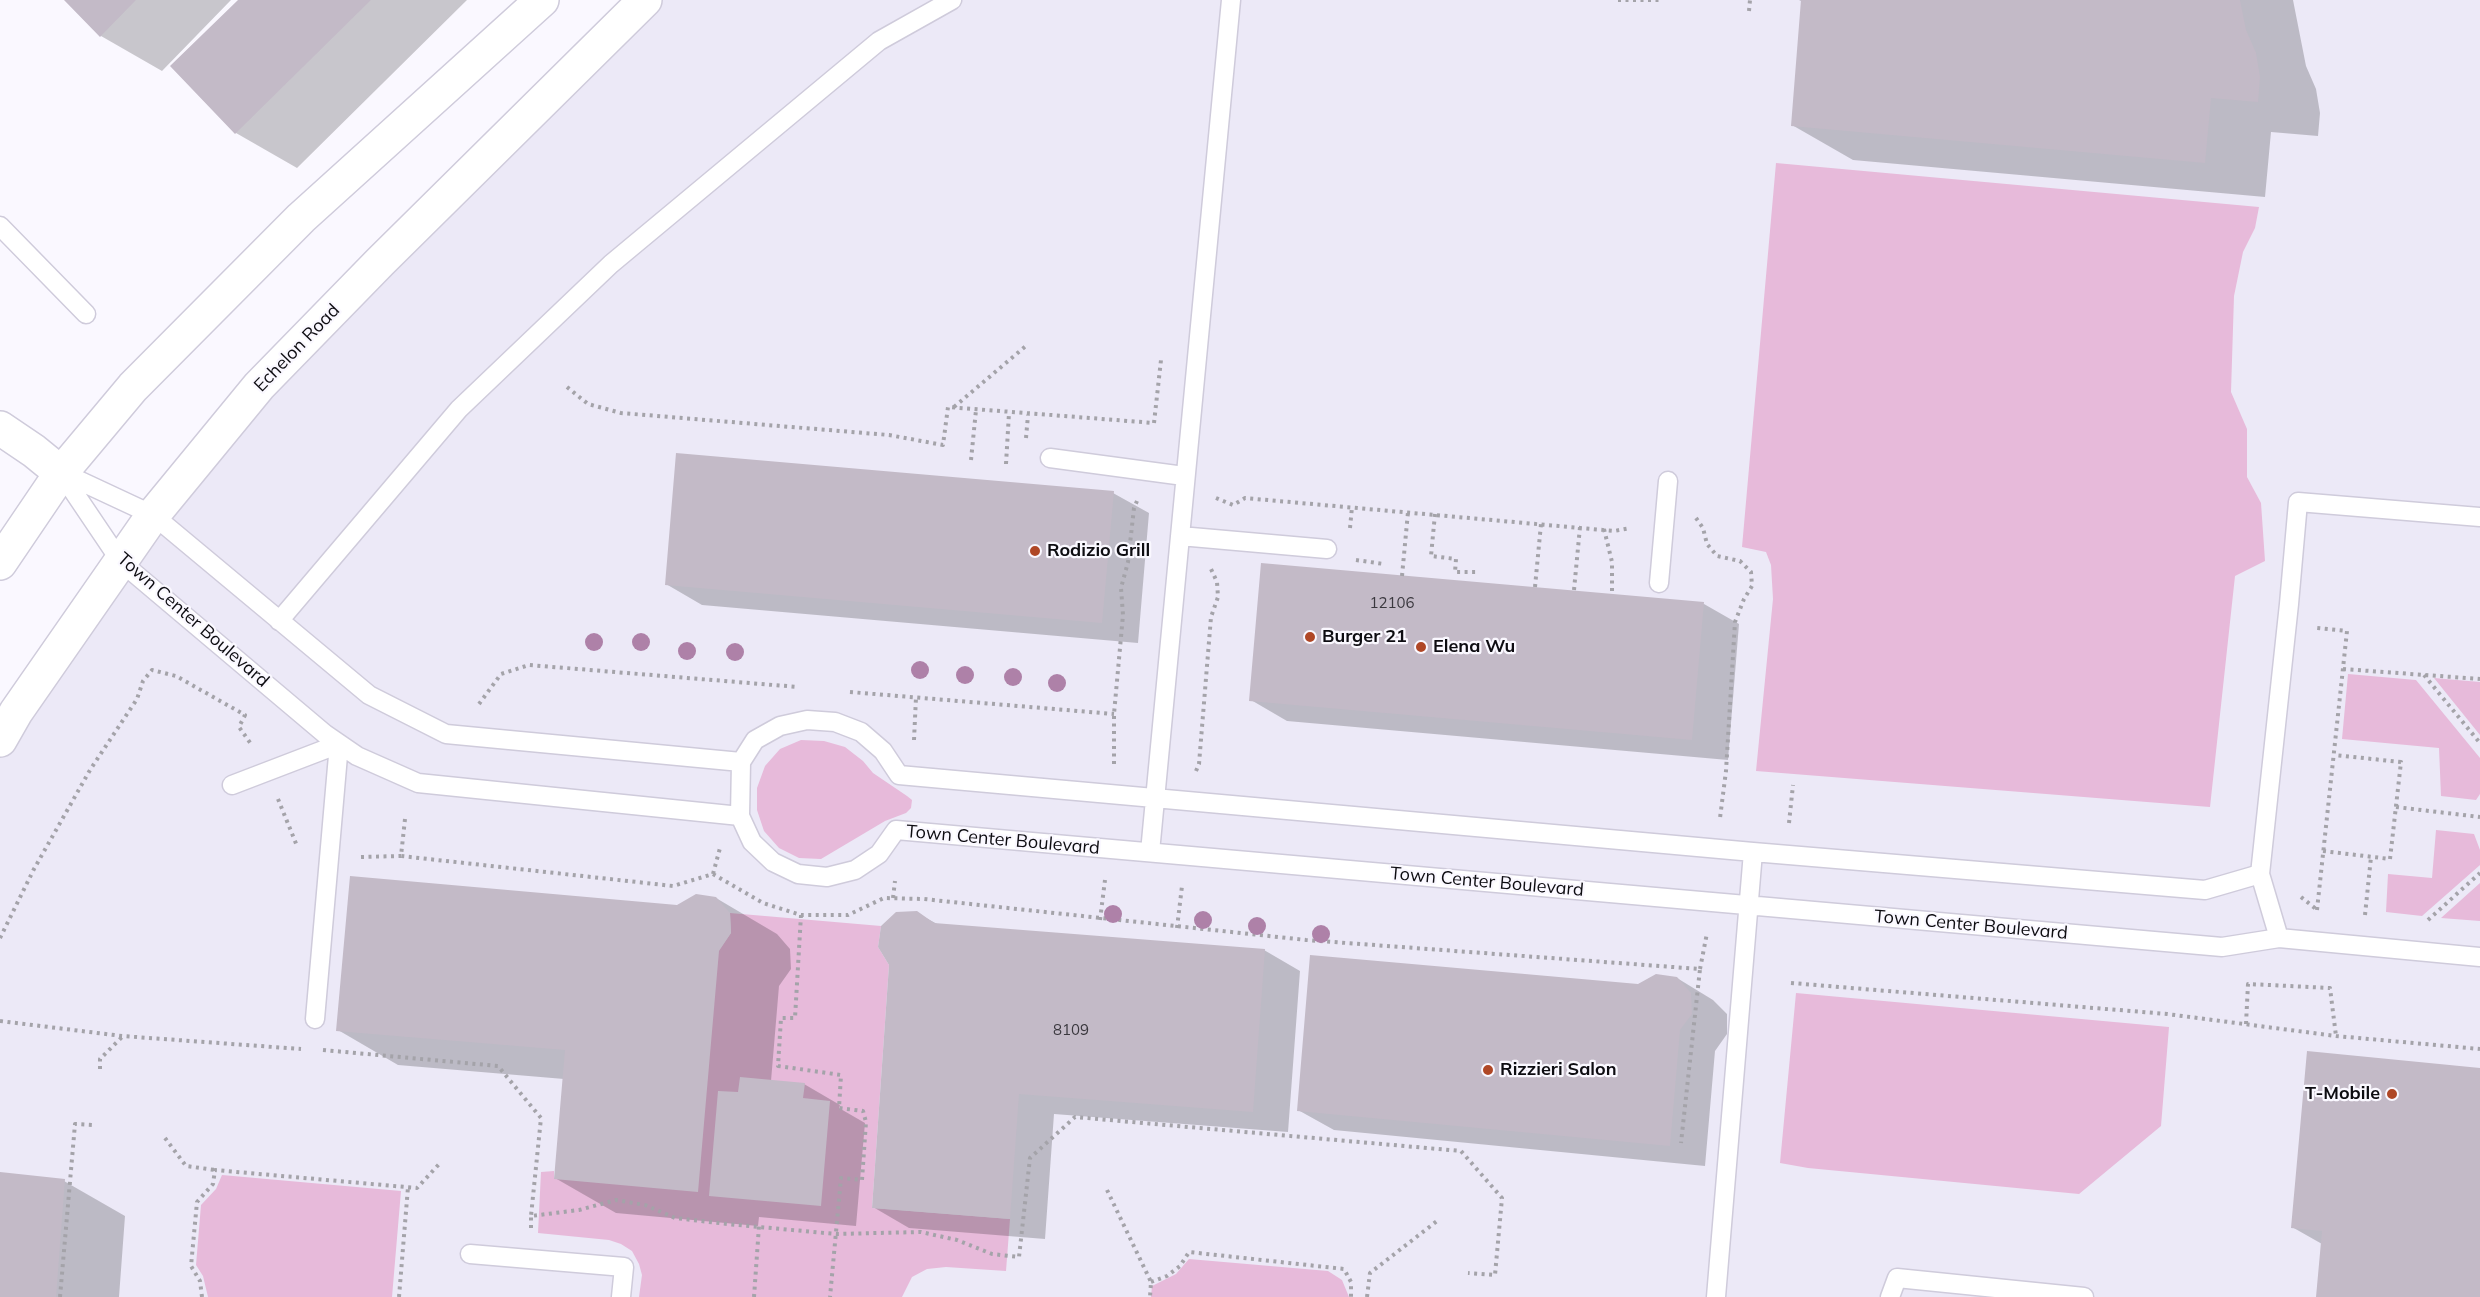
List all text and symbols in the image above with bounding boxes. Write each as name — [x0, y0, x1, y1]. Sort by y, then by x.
street label: Echelon Road — [250, 300, 344, 396]
place label: Rodizio Grill — [1047, 540, 1150, 562]
marker: Rodizio Grill — [1028, 544, 1042, 558]
street label: Town Center Boulevard — [113, 548, 273, 692]
house number: 12106 — [1370, 594, 1414, 612]
place label: Burger 21 — [1322, 626, 1407, 648]
marker: Burger 21 — [1303, 630, 1317, 644]
place label: Elena Wu — [1433, 636, 1515, 658]
marker: Elena Wu — [1414, 640, 1428, 654]
street label: Town Center Boulevard — [905, 821, 1101, 859]
street label: Town Center Boulevard — [1389, 863, 1585, 901]
street label: Town Center Boulevard — [1873, 906, 2069, 944]
house number: 8109 — [1053, 1021, 1089, 1039]
place label: Rizzieri Salon — [1500, 1059, 1617, 1081]
marker: Rizzieri Salon — [1481, 1063, 1495, 1077]
place label: T-Mobile — [2305, 1083, 2380, 1105]
marker: T-Mobile — [2385, 1087, 2399, 1101]

